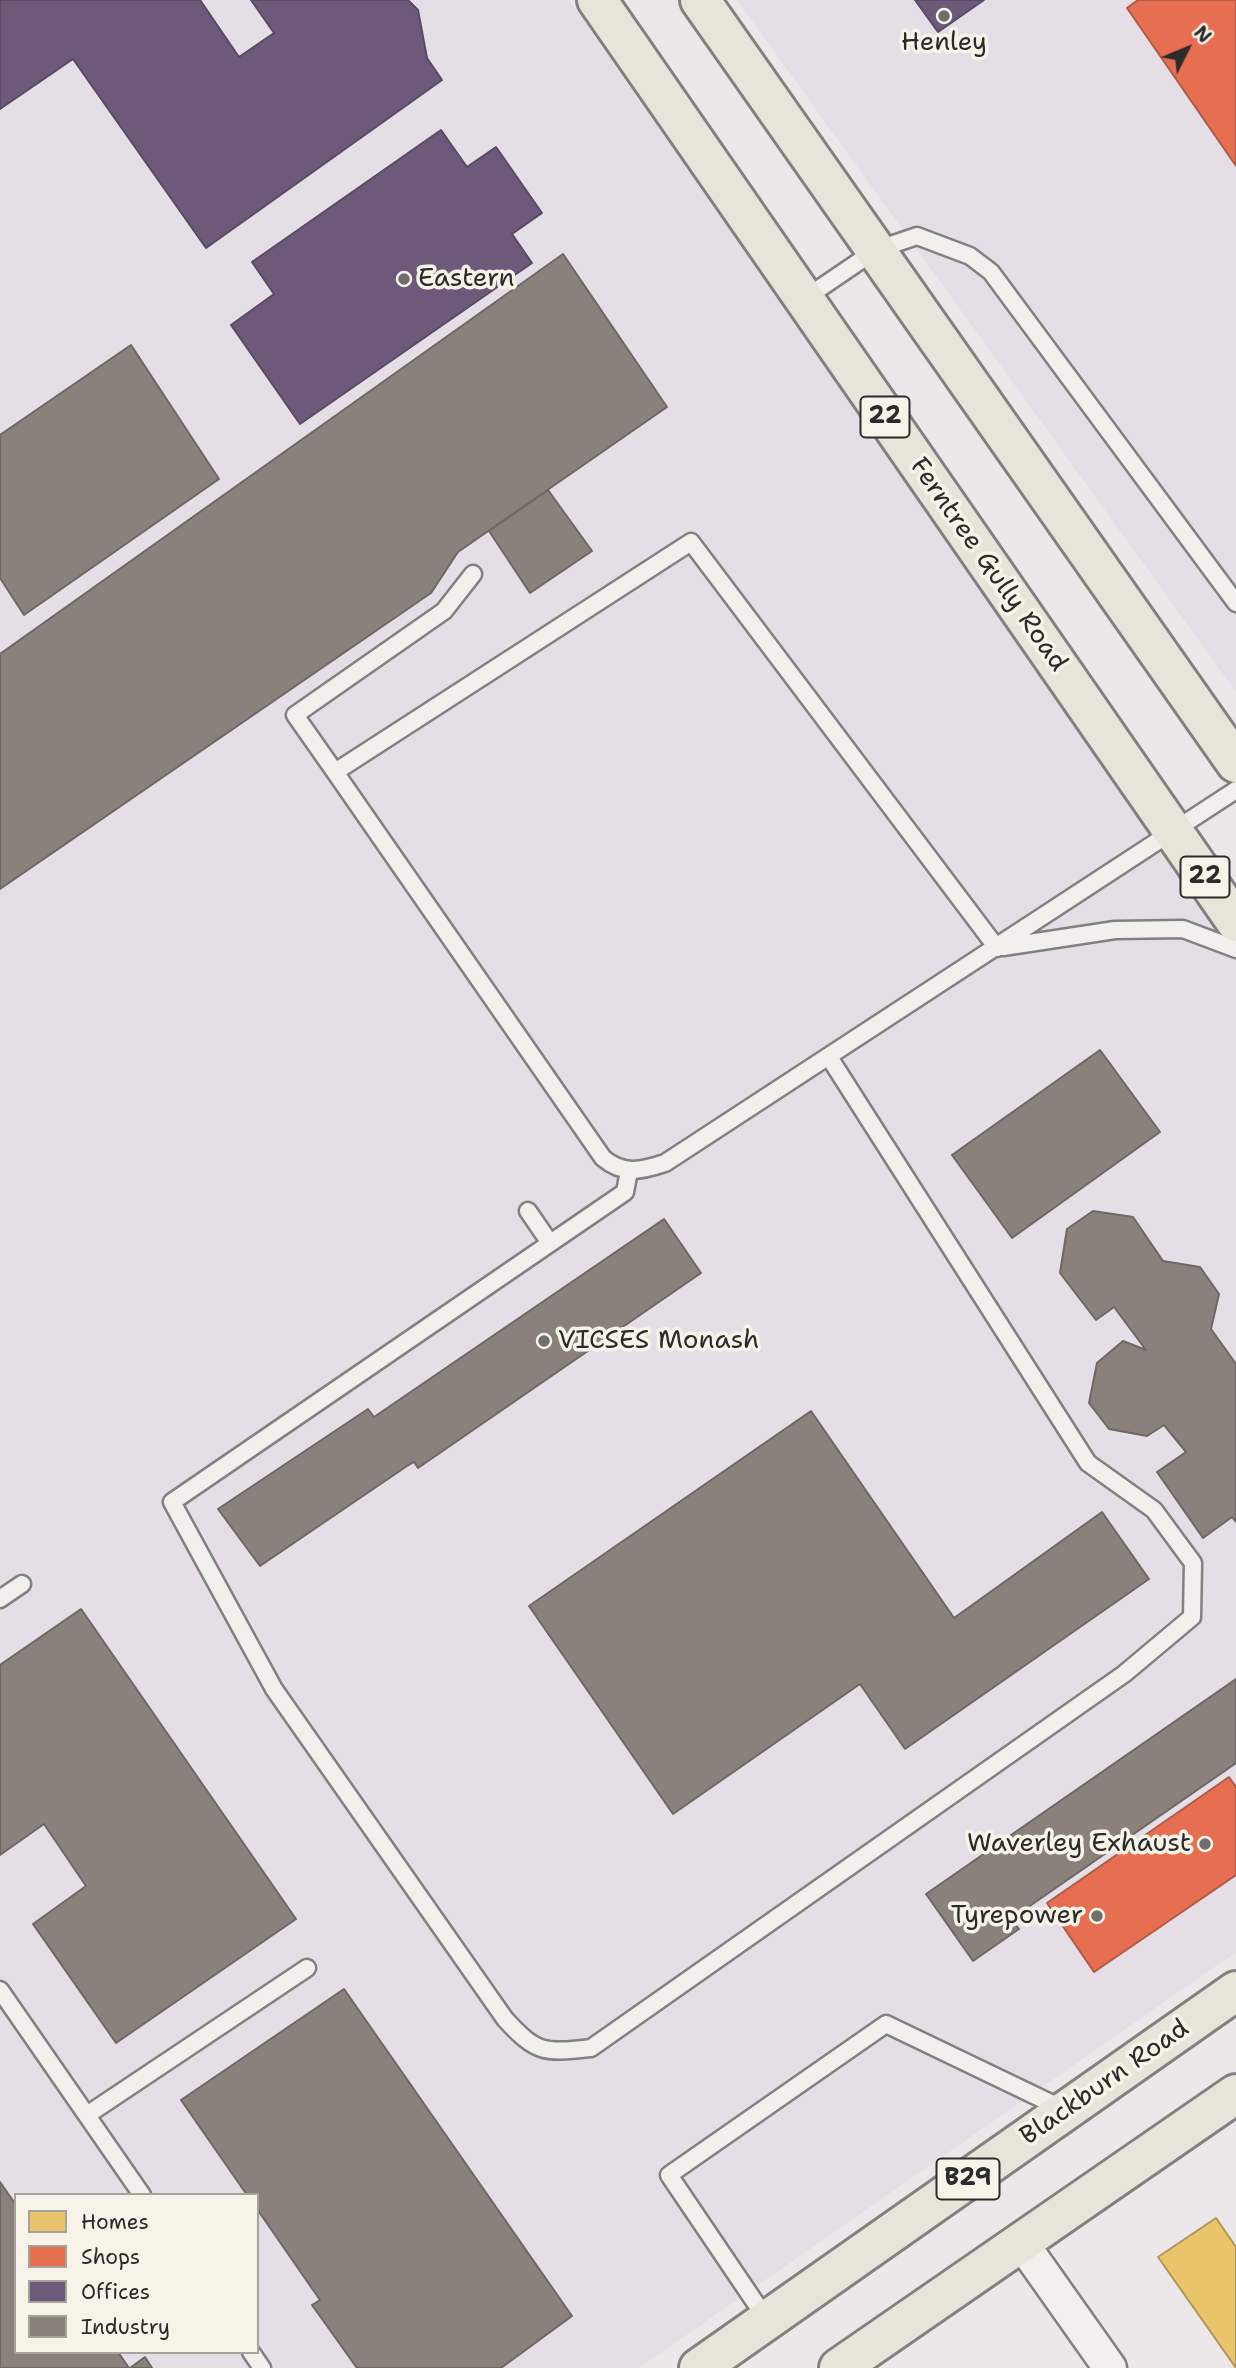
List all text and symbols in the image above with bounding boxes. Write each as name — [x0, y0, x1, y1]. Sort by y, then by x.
marker: Henley — [936, 8, 952, 24]
north arrow — [1152, 14, 1222, 84]
text: N — [1188, 20, 1217, 48]
place label: Henley — [901, 27, 987, 59]
place label: Eastern — [418, 263, 514, 295]
marker: Eastern — [396, 271, 412, 287]
road number: 22 — [860, 396, 910, 438]
street label: Ferntree Gully Road — [903, 452, 1073, 678]
road number: 22 — [1180, 856, 1230, 898]
place label: VICSES Monash — [558, 1325, 759, 1357]
marker: VICSES Monash — [536, 1333, 552, 1349]
place label: Waverley Exhaust — [967, 1828, 1191, 1860]
marker: Waverley Exhaust — [1197, 1836, 1213, 1852]
place label: Tyrepower — [951, 1900, 1083, 1932]
marker: Tyrepower — [1089, 1908, 1105, 1924]
street label: Blackburn Road — [1015, 2013, 1195, 2153]
road number: B29 — [936, 2158, 1000, 2200]
legend — [14, 2193, 259, 2354]
text: Homes — [81, 2208, 149, 2236]
text: Shops — [81, 2243, 140, 2271]
text: Offices — [81, 2278, 150, 2306]
text: Industry — [81, 2313, 170, 2341]

